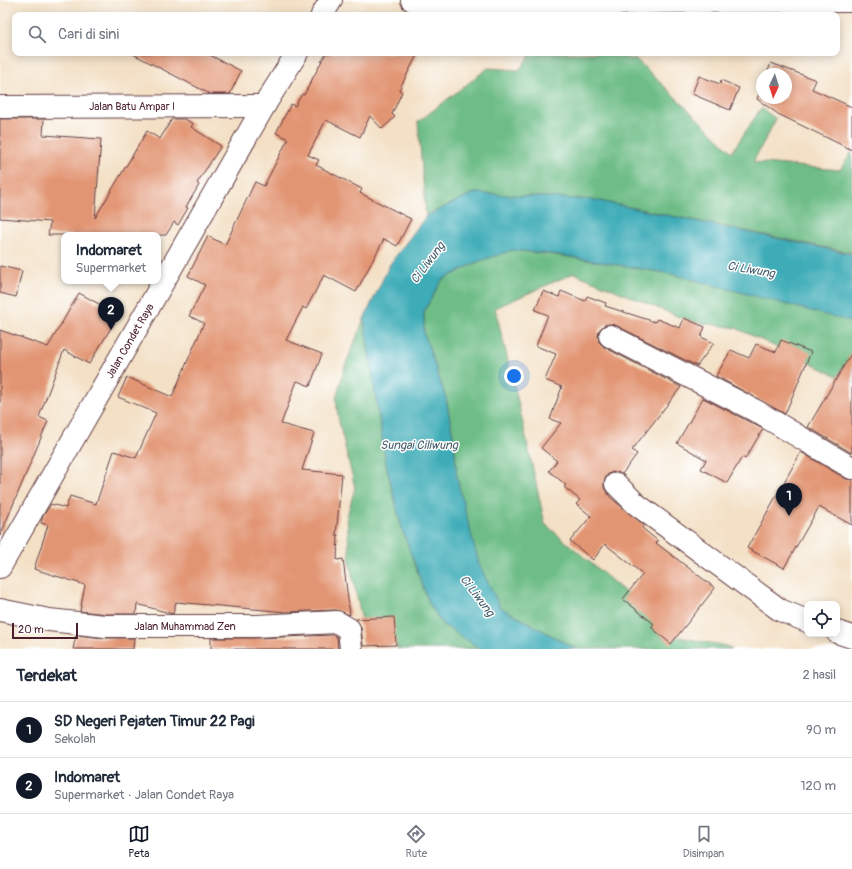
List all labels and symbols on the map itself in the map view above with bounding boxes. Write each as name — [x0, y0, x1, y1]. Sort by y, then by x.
north arrow — [756, 68, 792, 104]
street label: Jalan Batu Ampar I — [89, 100, 175, 113]
water label: Ci Liwung — [408, 239, 449, 287]
water label: Ci Liwung — [726, 258, 777, 282]
pin: 2 — [98, 297, 124, 330]
street label: Jalan Condet Raya — [103, 301, 157, 381]
your location — [504, 366, 524, 386]
water label: Sungai Ciliwung — [380, 438, 459, 453]
pin: 1 — [776, 483, 802, 516]
water label: Ci Liwung — [457, 572, 498, 620]
street label: Jalan Muhammad Zen — [134, 620, 236, 633]
scale bar — [12, 621, 78, 640]

